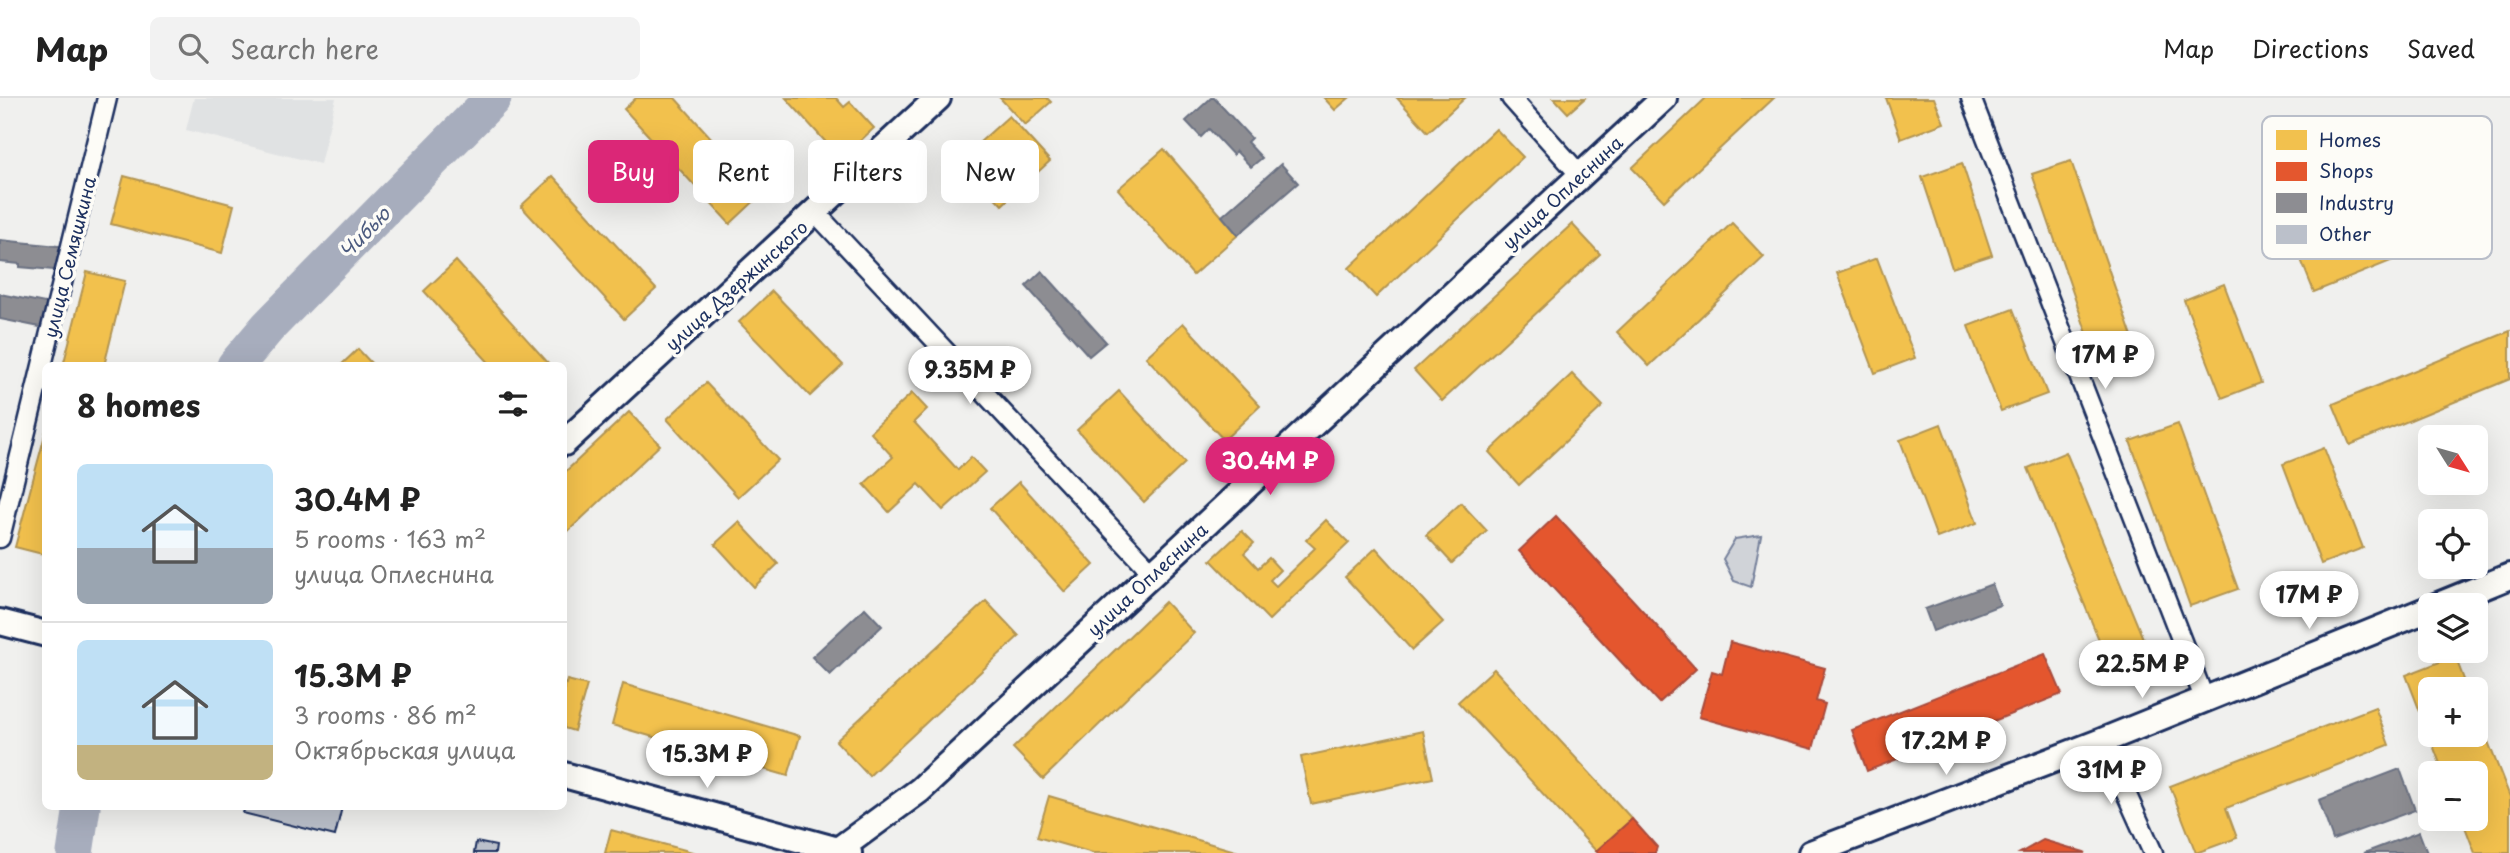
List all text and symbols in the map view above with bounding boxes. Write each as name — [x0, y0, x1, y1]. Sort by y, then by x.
search box — [150, 17, 640, 80]
text: Map — [35, 23, 108, 73]
icon: search — [174, 29, 212, 67]
text: Search here — [230, 29, 379, 68]
text: Map — [2163, 30, 2214, 66]
text: Directions — [2252, 30, 2369, 66]
text: Saved — [2407, 30, 2475, 66]
legend — [2262, 116, 2492, 259]
text: Homes — [2319, 125, 2381, 153]
street label: улица Оплеснина — [1496, 128, 1629, 255]
chip: Buy — [588, 140, 679, 203]
chip: Rent — [693, 140, 794, 203]
chip: Filters — [808, 140, 927, 203]
chip: New — [941, 140, 1039, 203]
text: Shops — [2319, 156, 2373, 184]
street label: улица Семяшкина — [36, 173, 102, 341]
text: Industry — [2319, 188, 2394, 216]
water label: Чибью — [332, 199, 396, 264]
street label: улица Дзержинского — [659, 213, 813, 357]
text: Other — [2319, 219, 2371, 247]
pin: 17M ₽ — [2056, 331, 2154, 391]
text: 17M ₽ — [2072, 336, 2138, 371]
pin: 9.35M ₽ — [905, 346, 1035, 406]
text: 9.35M ₽ — [924, 351, 1016, 386]
text: 8 homes — [77, 382, 200, 427]
icon: filters — [494, 385, 532, 423]
north arrow — [2418, 425, 2488, 495]
map controls — [2418, 425, 2488, 831]
pin: 30.4M ₽ — [1205, 438, 1335, 497]
text: 30.4M ₽ — [1222, 442, 1318, 477]
text: 30.4M ₽ — [294, 476, 420, 521]
icon: home — [133, 492, 217, 576]
button: locate — [2418, 509, 2488, 579]
street label: улица Оплеснина — [1081, 515, 1214, 642]
text: 5 rooms · 163 m² — [294, 521, 486, 556]
text: улица Оплеснина — [294, 556, 494, 591]
pin: 17M ₽ — [2260, 572, 2358, 631]
text: 17M ₽ — [2276, 576, 2342, 611]
button: layers — [2418, 593, 2488, 663]
pin: 22.5M ₽ — [2077, 640, 2207, 700]
text: 22.5M ₽ — [2095, 645, 2189, 680]
text: 15.3M ₽ — [294, 652, 412, 697]
icon: home — [133, 668, 217, 752]
button: + — [2418, 677, 2488, 747]
text: 3 rooms · 86 m² — [294, 697, 477, 732]
pin: 17.2M ₽ — [1881, 718, 2011, 777]
text: 17.2M ₽ — [1901, 722, 1991, 757]
pin: 15.3M ₽ — [642, 730, 772, 790]
text: Октябрьская улица — [294, 732, 515, 767]
text: 15.3M ₽ — [662, 735, 752, 770]
pin: 31M ₽ — [2062, 746, 2160, 806]
text: 31M ₽ — [2076, 751, 2146, 786]
button: − — [2418, 761, 2488, 831]

